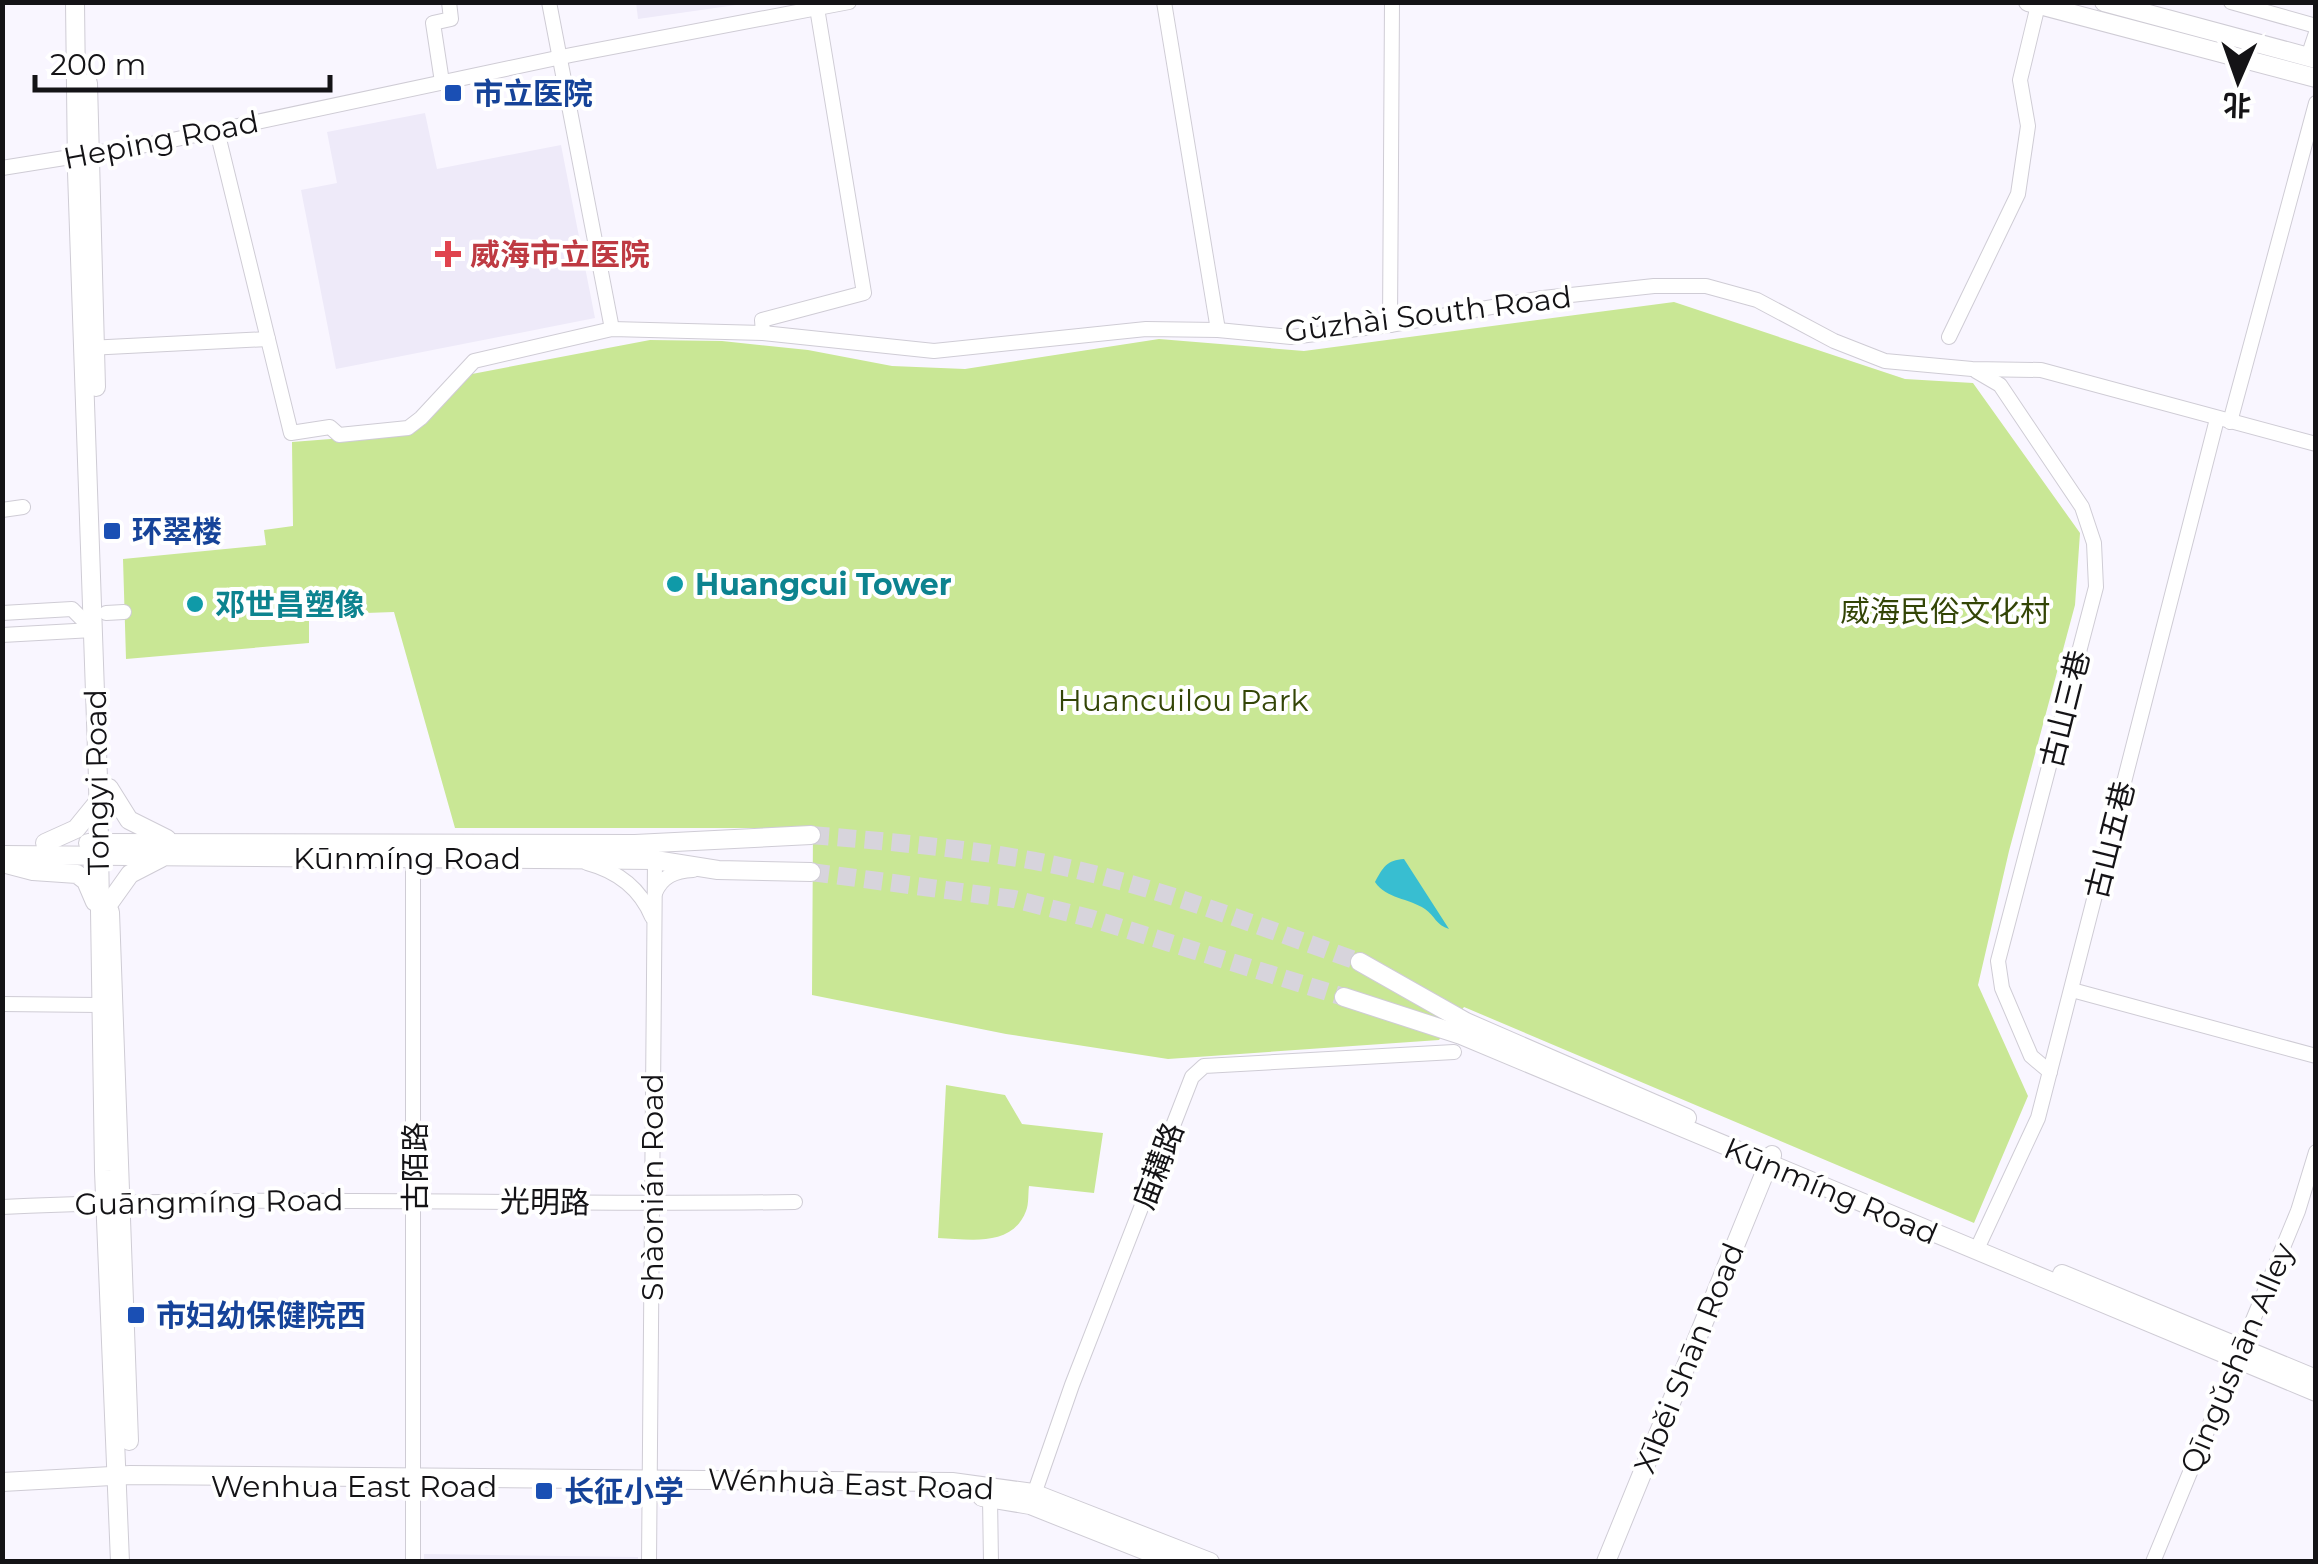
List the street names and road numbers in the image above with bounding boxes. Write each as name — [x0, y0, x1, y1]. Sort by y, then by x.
street label: Heping Road — [60, 103, 262, 177]
street label: Gǔzhài South Road — [1282, 278, 1574, 350]
street label: 古山三巷 — [2033, 646, 2097, 772]
street label: Tongyi Road — [77, 689, 117, 875]
street label: 古山五巷 — [2078, 777, 2142, 903]
street label: Kūnmíng Road — [293, 840, 521, 877]
street label: Shàonián Road — [634, 1073, 671, 1301]
street label: 庙耩路 — [1125, 1117, 1191, 1215]
street label: 古陌路 — [397, 1122, 434, 1212]
street label: Kūnmíng Road — [1719, 1129, 1943, 1253]
street label: Guāngmíng Road — [74, 1181, 344, 1223]
street label: 光明路 — [500, 1183, 590, 1221]
street label: Qīngǔshān Alley — [2172, 1236, 2303, 1479]
street label: Xīběi Shān Road — [1626, 1237, 1752, 1479]
street label: Wénhuà East Road — [707, 1461, 995, 1507]
street label: Wenhua East Road — [211, 1468, 497, 1505]

